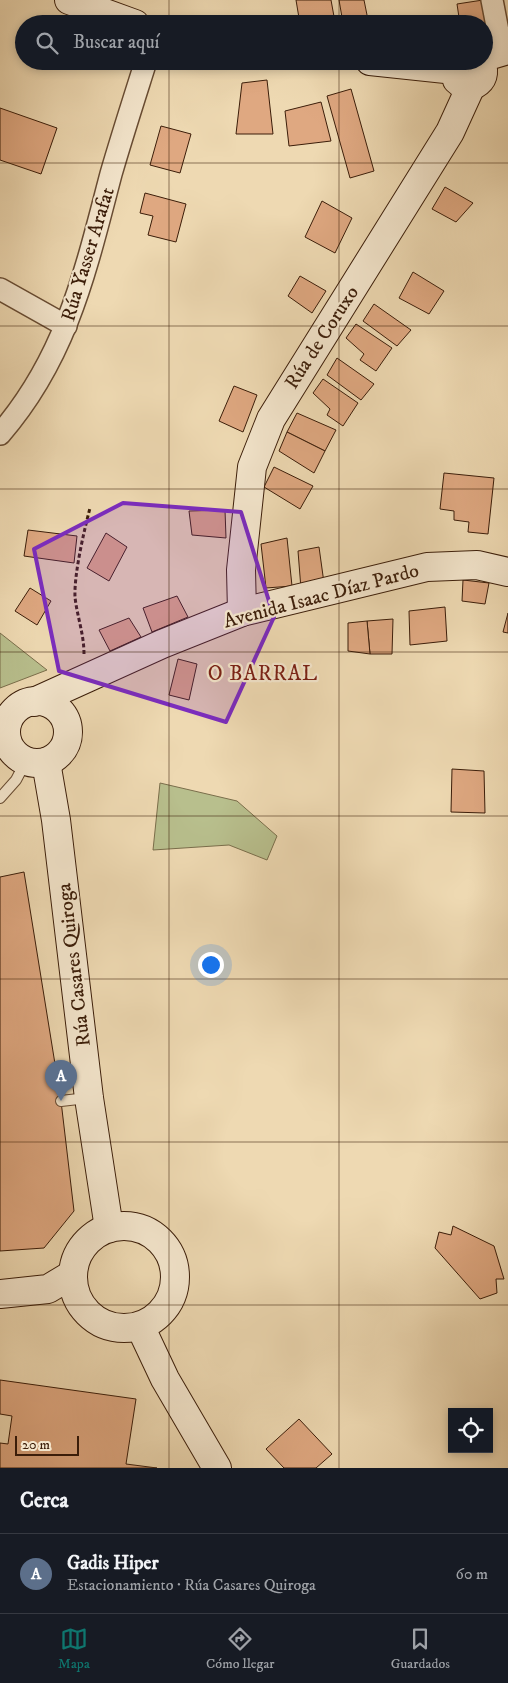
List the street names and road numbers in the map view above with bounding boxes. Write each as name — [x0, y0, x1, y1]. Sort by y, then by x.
street label: Rúa Yasser Arafat — [56, 184, 121, 325]
street label: Rúa de Coruxo — [280, 282, 365, 394]
street label: Avenida Isaac Díaz Pardo — [221, 558, 422, 635]
street label: Rúa Casares Quiroga — [52, 881, 97, 1048]

